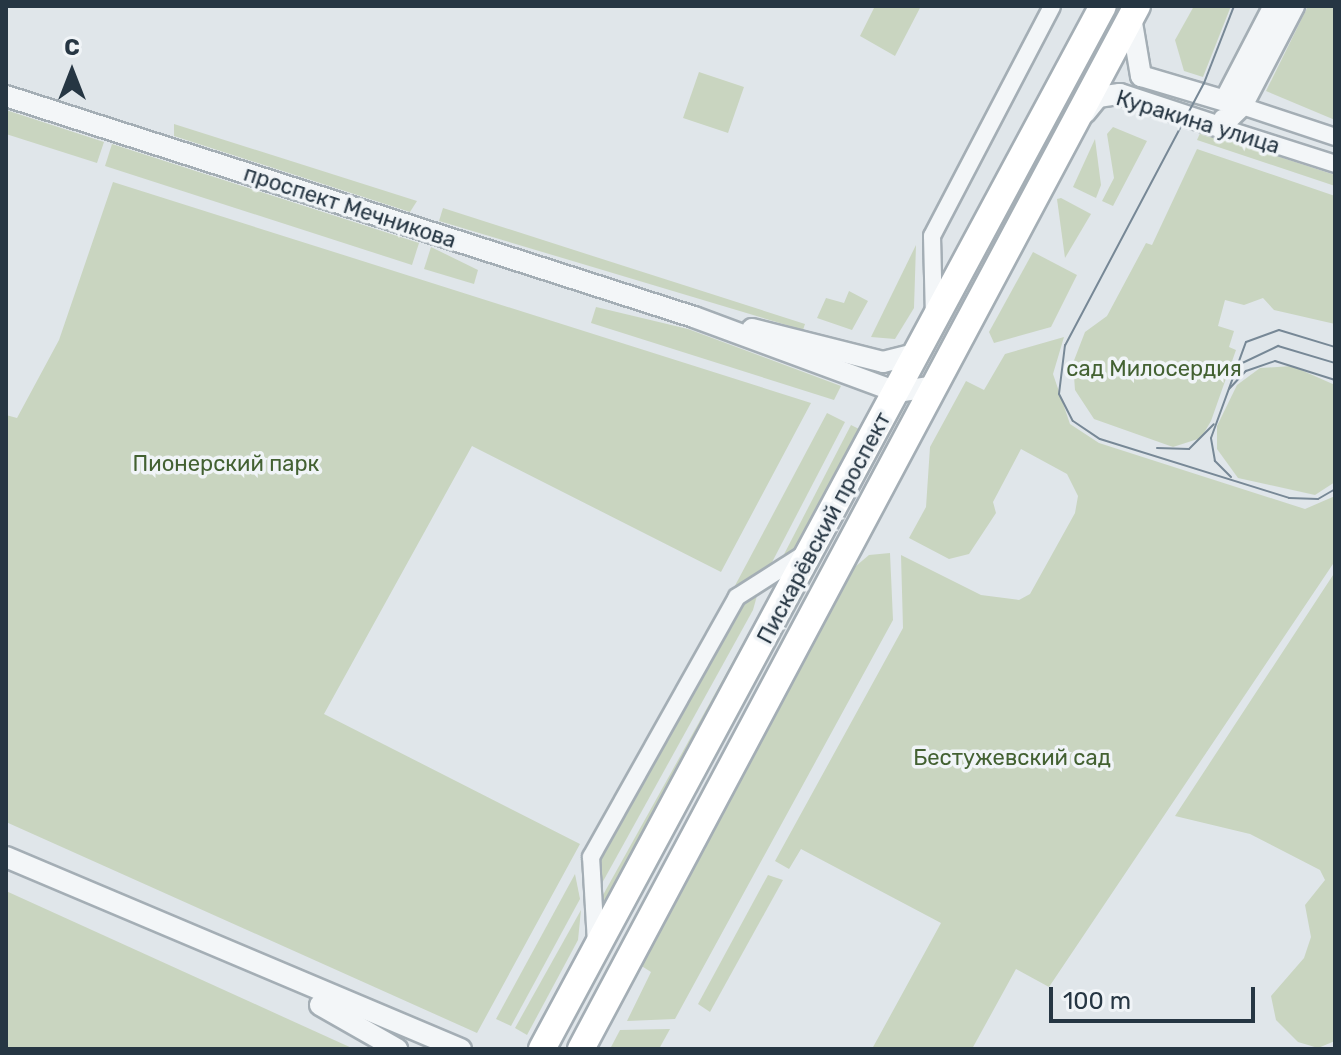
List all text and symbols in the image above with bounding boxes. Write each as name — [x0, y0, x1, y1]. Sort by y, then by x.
north arrow — [32, 32, 112, 112]
text: С — [64, 34, 80, 61]
street label: Куракина улица — [1113, 85, 1283, 159]
street label: проспект Мечникова — [240, 160, 460, 254]
park label: сад Милосердия — [1066, 356, 1242, 382]
street label: Пискарёвский проспект — [752, 408, 896, 648]
park label: Пионерский парк — [133, 451, 319, 477]
park label: Бестужевский сад — [913, 745, 1111, 771]
scale bar — [1053, 971, 1259, 1021]
text: 100 m — [1063, 987, 1131, 1015]

